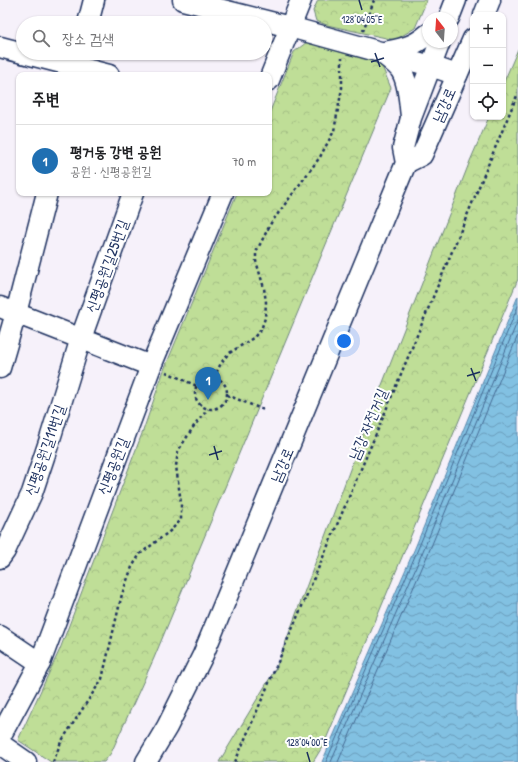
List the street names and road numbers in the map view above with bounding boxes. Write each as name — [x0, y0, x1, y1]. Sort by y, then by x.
street label: 남강로 — [427, 84, 461, 126]
street label: 신평공원길25번길 — [80, 216, 133, 315]
street label: 남강 자전거길 — [343, 385, 392, 463]
street label: 신평공원길11번길 — [19, 401, 70, 498]
street label: 신평공원길 — [92, 434, 133, 498]
street label: 남강로 — [265, 444, 298, 486]

